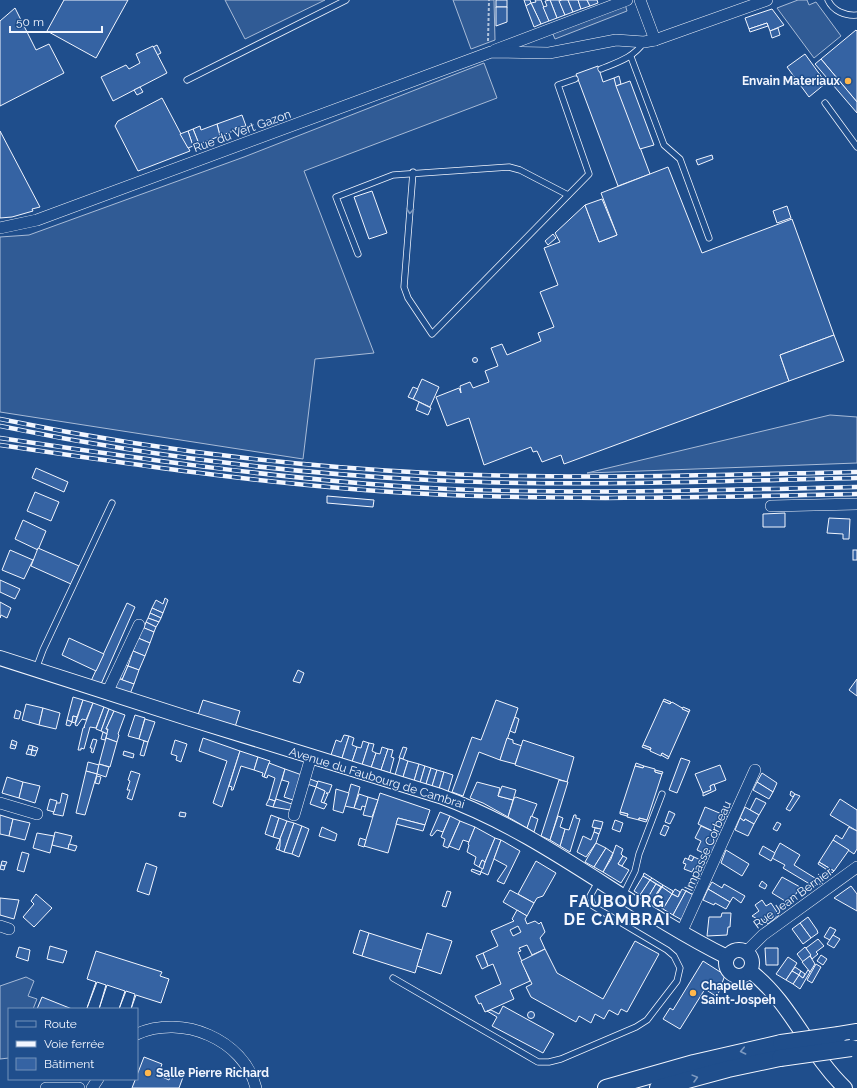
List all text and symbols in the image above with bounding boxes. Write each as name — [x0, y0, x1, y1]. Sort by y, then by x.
scale bar — [10, 8, 102, 34]
text: 50 m — [16, 15, 44, 29]
place label: Envain Materiaux — [742, 74, 841, 88]
marker: Envain Materiaux — [843, 76, 853, 86]
street label: Rue du Vert Gazon — [191, 107, 293, 155]
one-way arrow — [406, 208, 415, 214]
street label: Avenue du Faubourg de Cambrai — [287, 745, 467, 811]
street label: Impasse Corbeau — [682, 799, 734, 893]
street label: Rue Jean Bernier — [751, 864, 836, 931]
district label: FAUBOURG DE CAMBRAI — [563, 892, 671, 929]
place label: Chapelle Saint-Jospeh — [701, 979, 776, 1007]
marker: Chapelle Saint-Jospeh — [688, 988, 698, 998]
legend — [8, 1008, 138, 1080]
text: Route — [44, 1017, 77, 1031]
text: Voie ferrée — [44, 1037, 104, 1051]
one-way arrow — [740, 1046, 746, 1054]
text: Bâtiment — [44, 1057, 94, 1071]
place label: Salle Pierre Richard — [156, 1066, 269, 1080]
marker: Salle Pierre Richard — [143, 1068, 153, 1078]
one-way arrow — [691, 1074, 698, 1083]

